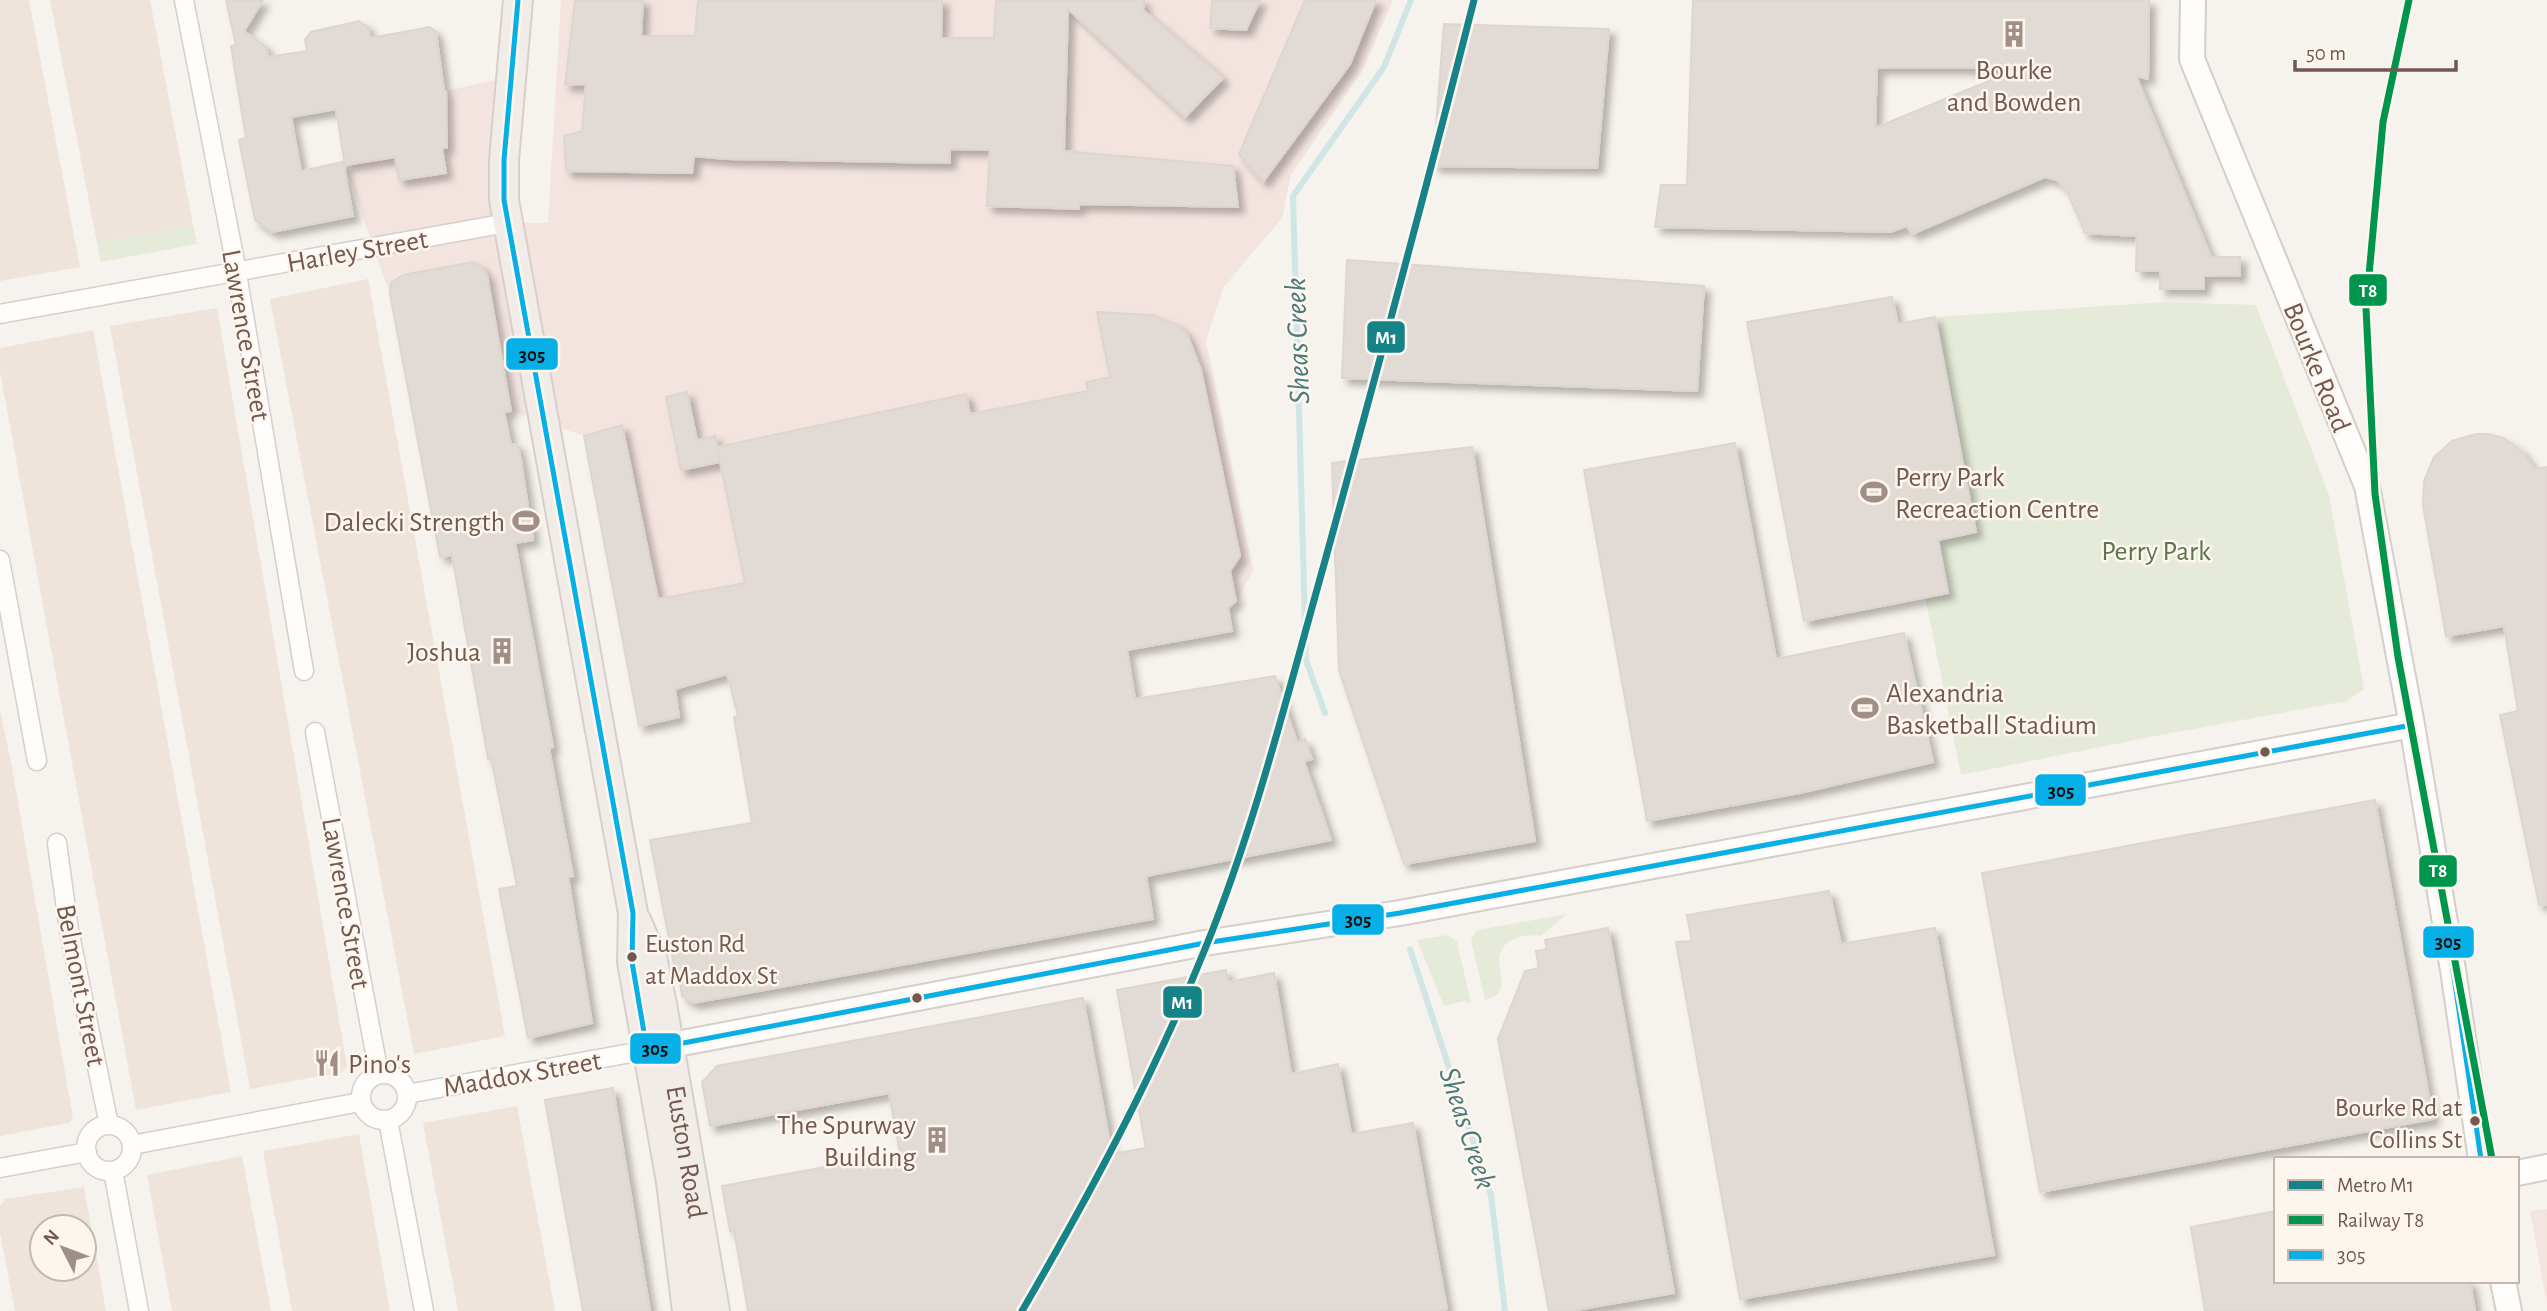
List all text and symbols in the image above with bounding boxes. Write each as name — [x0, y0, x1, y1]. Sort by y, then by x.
building icon: Bourke and Bowden — [1999, 19, 2029, 49]
scale bar — [2295, 28, 2456, 72]
text: 50 m — [2306, 43, 2346, 64]
place label: Bourke and Bowden — [1947, 57, 2081, 117]
street label: Harley Street — [285, 226, 430, 278]
street label: Lawrence Street — [216, 247, 274, 423]
line badge: T8 — [2348, 273, 2388, 307]
water label: Sheas Creek — [1281, 277, 1315, 405]
text: T8 — [2359, 282, 2377, 301]
street label: Bourke Road — [2277, 299, 2355, 437]
line badge: M1 — [1366, 320, 1406, 354]
text: M1 — [1375, 329, 1397, 348]
line badge: 305 — [505, 337, 559, 371]
text: 305 — [519, 346, 545, 365]
place label: Perry Park Recreaction Centre — [1895, 464, 2099, 524]
sports icon: Perry Park Recreaction Centre — [1859, 477, 1889, 507]
sports icon: Dalecki Strength — [511, 506, 541, 536]
place label: Dalecki Strength — [324, 509, 505, 537]
park label: Perry Park — [2101, 538, 2211, 566]
building icon: Joshua — [487, 636, 517, 666]
place label: Joshua — [407, 639, 481, 667]
place label: Alexandria Basketball Stadium — [1886, 680, 2097, 740]
sports icon: Alexandria Basketball Stadium — [1850, 693, 1880, 723]
unlabelled marker — [2258, 745, 2272, 759]
line badge: 305 — [2034, 773, 2087, 807]
text: 305 — [2048, 782, 2074, 801]
street label: Lawrence Street — [316, 815, 374, 991]
line badge: T8 — [2418, 854, 2458, 888]
text: T8 — [2429, 862, 2447, 881]
street label: Belmont Street — [51, 902, 109, 1069]
line badge: 305 — [1331, 903, 1385, 936]
text: 305 — [1345, 911, 1371, 930]
line badge: 305 — [2422, 925, 2475, 959]
place label: Euston Rd at Maddox St — [645, 931, 777, 989]
text: 305 — [2435, 933, 2461, 952]
marker: Euston Rd at Maddox St — [625, 950, 639, 964]
line badge: M1 — [1162, 985, 1203, 1019]
unlabelled marker — [910, 991, 924, 1005]
text: M1 — [1171, 994, 1193, 1013]
line badge: 305 — [629, 1032, 682, 1065]
text: 305 — [642, 1040, 668, 1059]
street label: Maddox Street — [441, 1047, 603, 1103]
restaurant icon: Pino's — [312, 1048, 342, 1078]
place label: Pino's — [348, 1051, 411, 1079]
water label: Sheas Creek — [1433, 1064, 1501, 1193]
street label: Euston Road — [660, 1083, 711, 1221]
place label: Bourke Rd at Collins St — [2335, 1095, 2462, 1153]
place label: The Spurway Building — [777, 1112, 916, 1172]
marker: Bourke Rd at Collins St — [2468, 1114, 2482, 1128]
building icon: The Spurway Building — [922, 1125, 952, 1155]
legend — [2274, 1157, 2519, 1283]
text: Metro M1 — [2337, 1175, 2414, 1196]
text: Railway T8 — [2337, 1210, 2424, 1231]
north arrow — [28, 1213, 98, 1283]
text: N — [40, 1226, 63, 1249]
text: 305 — [2337, 1245, 2366, 1266]

